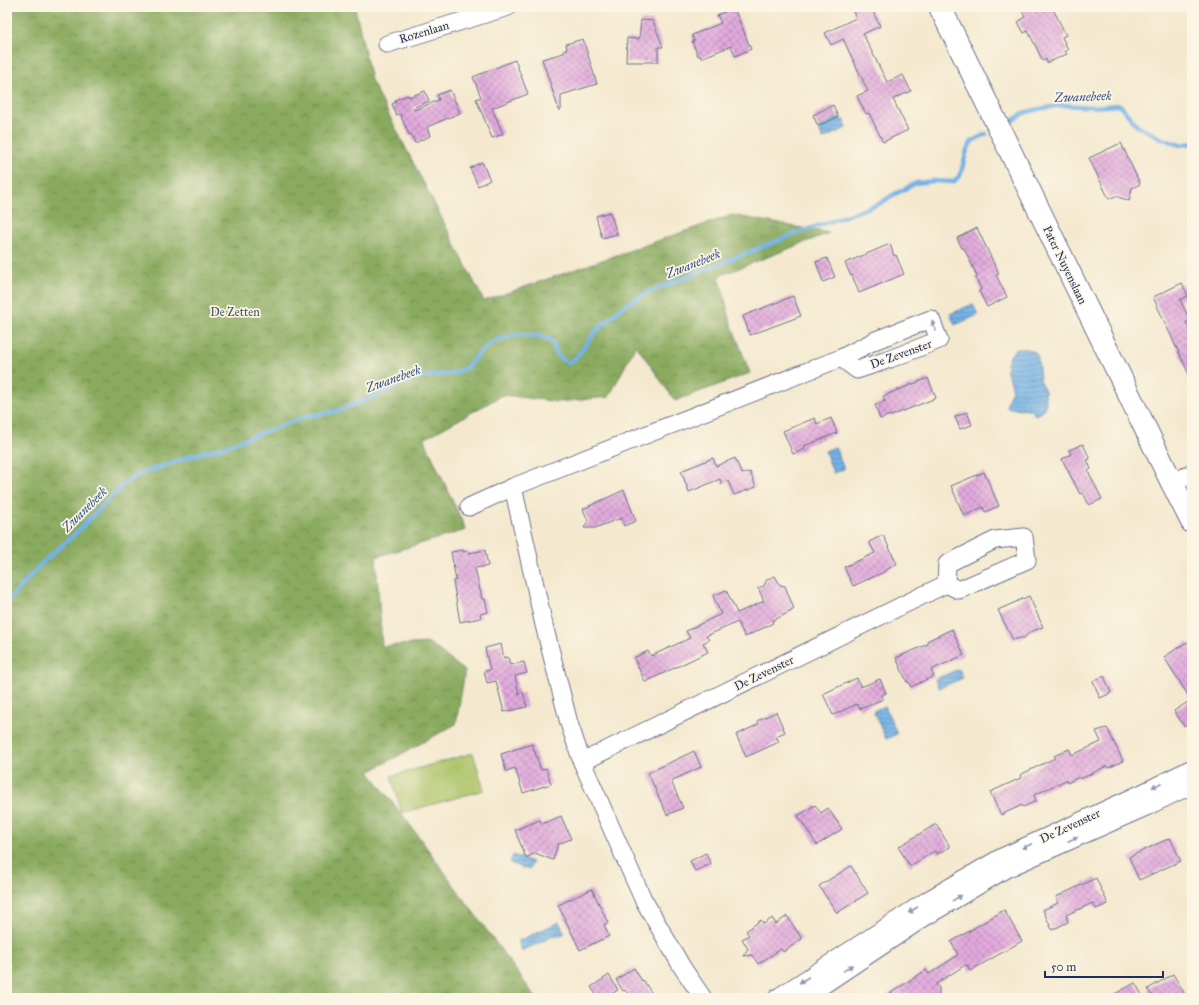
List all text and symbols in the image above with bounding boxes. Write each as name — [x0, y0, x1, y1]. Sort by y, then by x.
street label: Rozenlaan — [397, 18, 451, 46]
water label: Zwanebeek — [1053, 88, 1112, 106]
street label: Pater Nuyenslaan — [1040, 223, 1090, 307]
water label: Zwanebeek — [663, 246, 723, 282]
park label: De Zetten — [210, 305, 260, 319]
one-way arrow — [930, 319, 936, 331]
street label: De Zevenster — [868, 336, 934, 372]
water label: Zwanebeek — [363, 362, 423, 397]
water label: Zwanebeek — [58, 484, 111, 536]
street label: De Zevenster — [732, 652, 797, 693]
one-way arrow — [1151, 782, 1163, 788]
street label: De Zevenster — [1038, 806, 1103, 846]
one-way arrow — [1068, 836, 1080, 842]
one-way arrow — [1021, 843, 1032, 849]
one-way arrow — [951, 894, 963, 901]
one-way arrow — [907, 906, 919, 913]
scale bar — [1045, 953, 1163, 979]
text: 50 m — [1051, 960, 1076, 974]
one-way arrow — [843, 964, 853, 972]
one-way arrow — [799, 976, 809, 984]

